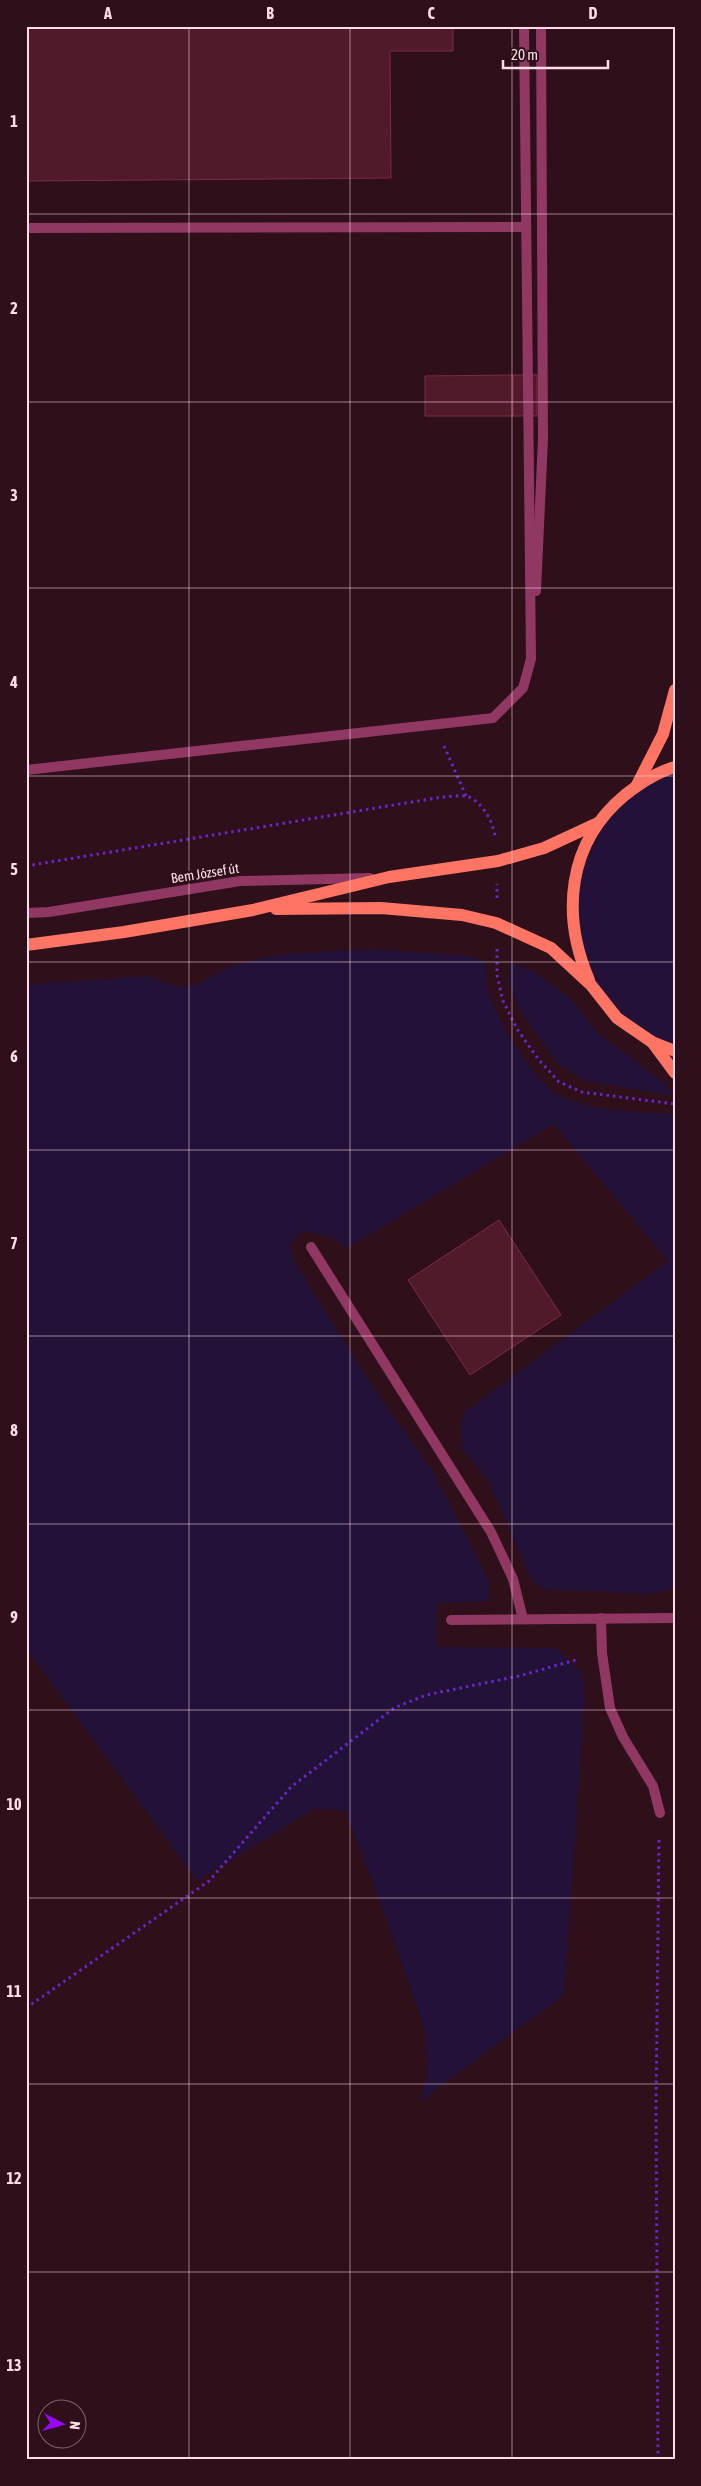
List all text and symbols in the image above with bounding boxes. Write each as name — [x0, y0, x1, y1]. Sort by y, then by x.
text: A — [103, 4, 112, 22]
text: B — [266, 4, 274, 22]
text: C — [427, 4, 435, 22]
text: D — [589, 4, 598, 22]
scale bar — [503, 38, 608, 70]
text: 20 m — [511, 46, 538, 63]
text: 1 — [10, 112, 18, 130]
text: 2 — [10, 299, 18, 317]
text: 3 — [10, 486, 18, 504]
text: 4 — [9, 673, 18, 691]
text: 5 — [10, 860, 18, 878]
street label: Bem József út — [170, 860, 240, 886]
text: 6 — [10, 1047, 18, 1065]
text: 7 — [10, 1234, 18, 1252]
text: 8 — [10, 1421, 18, 1439]
text: 9 — [10, 1608, 18, 1626]
text: 10 — [6, 1795, 22, 1813]
text: 11 — [6, 1982, 22, 2000]
text: 12 — [6, 2169, 22, 2187]
text: 13 — [6, 2356, 22, 2374]
north arrow — [38, 2398, 88, 2448]
text: N — [67, 2420, 83, 2430]

